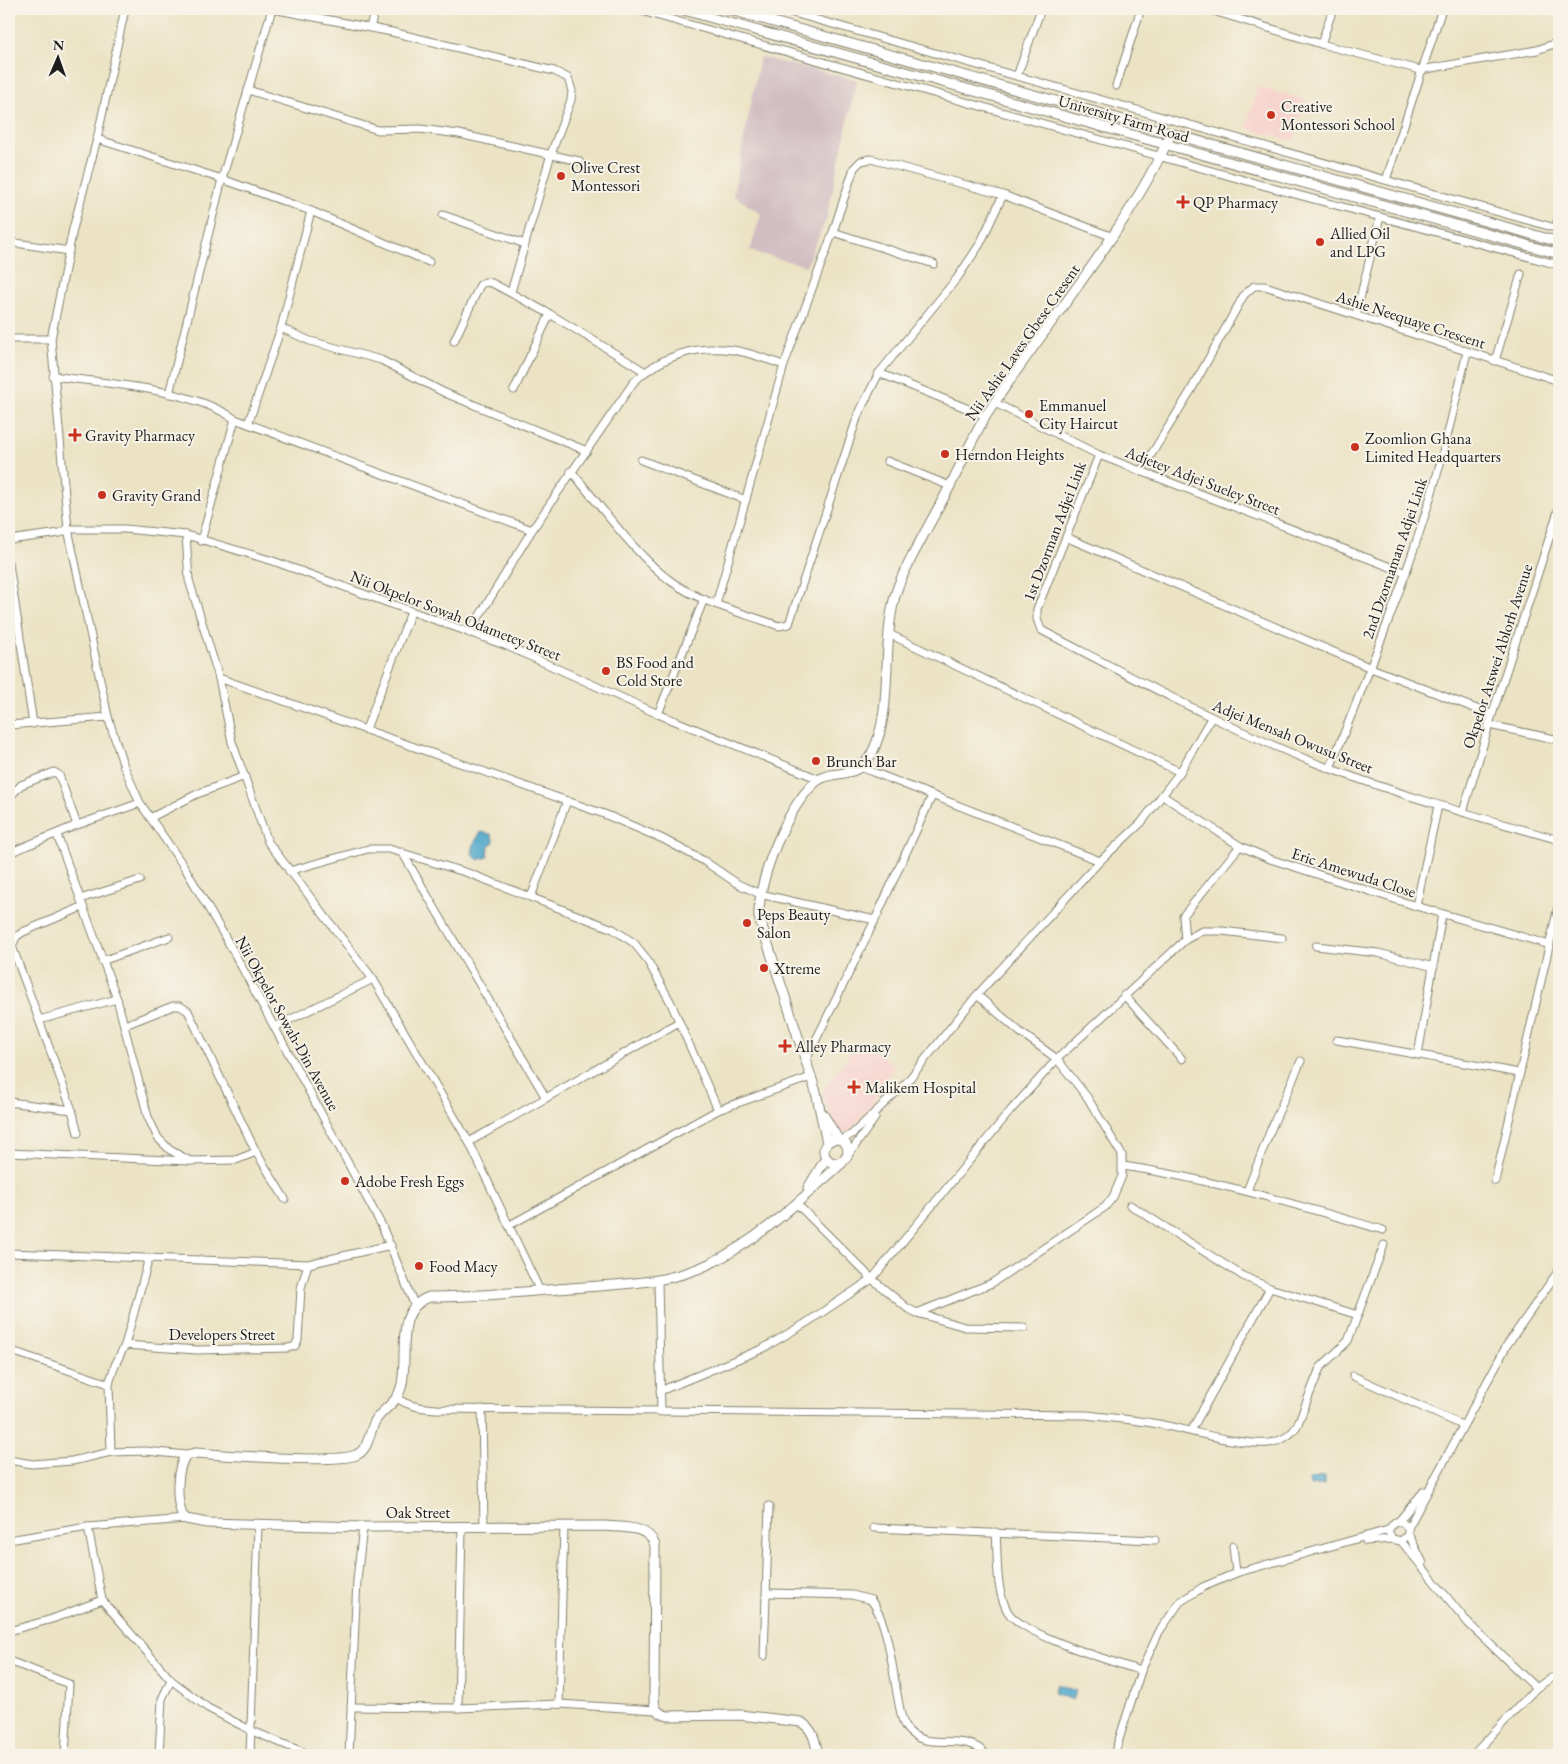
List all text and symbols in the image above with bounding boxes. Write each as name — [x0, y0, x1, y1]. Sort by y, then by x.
north arrow — [32, 32, 82, 82]
text: N — [52, 36, 65, 54]
street label: University Farm Road — [1056, 90, 1193, 147]
place label: Creative Montessori School — [1281, 96, 1395, 135]
marker: Creative Montessori School — [1265, 109, 1277, 121]
place label: Olive Crest Montessori — [571, 157, 640, 196]
marker: Olive Crest Montessori — [555, 170, 567, 182]
place label: QP Pharmacy — [1193, 192, 1279, 213]
marker: QP Pharmacy — [1177, 196, 1189, 208]
place label: Allied Oil and LPG — [1329, 223, 1390, 262]
marker: Allied Oil and LPG — [1314, 236, 1326, 248]
street label: Nii Ashie Laves Gbese Cresent — [960, 260, 1085, 425]
street label: Ashie Neequaye Crescent — [1333, 285, 1488, 354]
place label: Emmanuel City Haircut — [1039, 395, 1118, 434]
marker: Emmanuel City Haircut — [1023, 408, 1035, 420]
place label: Gravity Pharmacy — [85, 425, 196, 446]
place label: Zoomlion Ghana Limited Headquarters — [1365, 428, 1501, 467]
marker: Gravity Pharmacy — [69, 429, 81, 441]
street label: Adjetey Adjei Sueley Street — [1121, 441, 1283, 520]
marker: Zoomlion Ghana Limited Headquarters — [1349, 441, 1361, 453]
place label: Herndon Heights — [955, 444, 1064, 465]
marker: Herndon Heights — [939, 448, 951, 460]
street label: 1st Dzorman Adjei Link — [1018, 458, 1091, 604]
street label: 2nd Dzornaman Adjei Link — [1357, 474, 1432, 642]
place label: Gravity Grand — [112, 485, 202, 506]
marker: Gravity Grand — [96, 489, 108, 501]
street label: Okpelor Atswei Ablorh Avenue — [1458, 561, 1537, 751]
street label: Nii Okpelor Sowah Odametey Street — [348, 566, 564, 665]
place label: BS Food and Cold Store — [616, 652, 695, 691]
marker: BS Food and Cold Store — [600, 665, 612, 677]
street label: Adjei Mensah Owusu Street — [1208, 694, 1376, 778]
place label: Brunch Bar — [826, 751, 897, 772]
marker: Brunch Bar — [810, 755, 822, 767]
street label: Eric Amewuda Close — [1289, 842, 1419, 902]
place label: Peps Beauty Salon — [757, 904, 831, 943]
marker: Peps Beauty Salon — [741, 917, 753, 929]
street label: Nii Okpelor Sowah-Din Avenue — [231, 932, 344, 1114]
place label: Xtreme — [773, 958, 821, 979]
marker: Xtreme — [758, 962, 770, 974]
place label: Alley Pharmacy — [794, 1036, 892, 1057]
marker: Alley Pharmacy — [779, 1040, 791, 1052]
place label: Malikem Hospital — [865, 1077, 976, 1098]
marker: Malikem Hospital — [847, 1080, 861, 1094]
place label: Adobe Fresh Eggs — [354, 1171, 464, 1192]
marker: Adobe Fresh Eggs — [339, 1175, 351, 1187]
place label: Food Macy — [429, 1256, 499, 1277]
marker: Food Macy — [413, 1260, 425, 1272]
street label: Developers Street — [169, 1324, 275, 1345]
street label: Oak Street — [386, 1502, 450, 1523]

